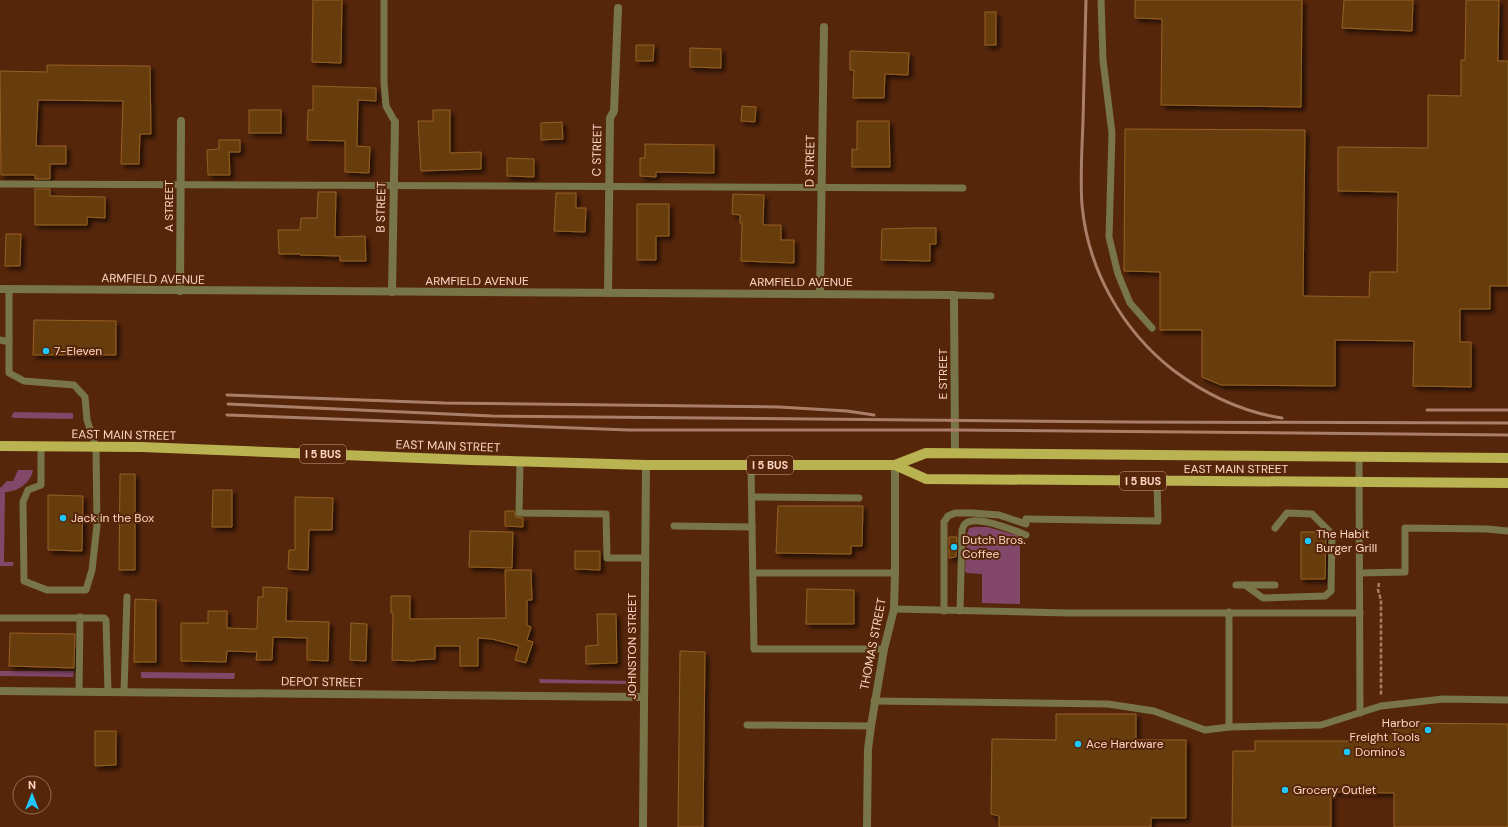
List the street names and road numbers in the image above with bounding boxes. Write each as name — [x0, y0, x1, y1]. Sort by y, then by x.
street label: C STREET — [589, 123, 605, 176]
street label: D STREET — [802, 134, 818, 187]
street label: A STREET — [161, 180, 177, 232]
street label: B STREET — [373, 181, 389, 233]
street label: ARMFIELD AVENUE — [101, 270, 205, 288]
street label: ARMFIELD AVENUE — [425, 273, 529, 289]
street label: ARMFIELD AVENUE — [749, 274, 853, 290]
street label: E STREET — [935, 348, 951, 399]
street label: EAST MAIN STREET — [72, 426, 177, 444]
street label: EAST MAIN STREET — [395, 436, 501, 456]
road number: I 5 BUS — [300, 445, 346, 463]
road number: I 5 BUS — [747, 456, 793, 474]
street label: EAST MAIN STREET — [1184, 461, 1289, 477]
road number: I 5 BUS — [1120, 472, 1166, 490]
street label: JOHNSTON STREET — [624, 592, 640, 699]
street label: THOMAS STREET — [856, 596, 890, 691]
street label: DEPOT STREET — [281, 673, 363, 691]

